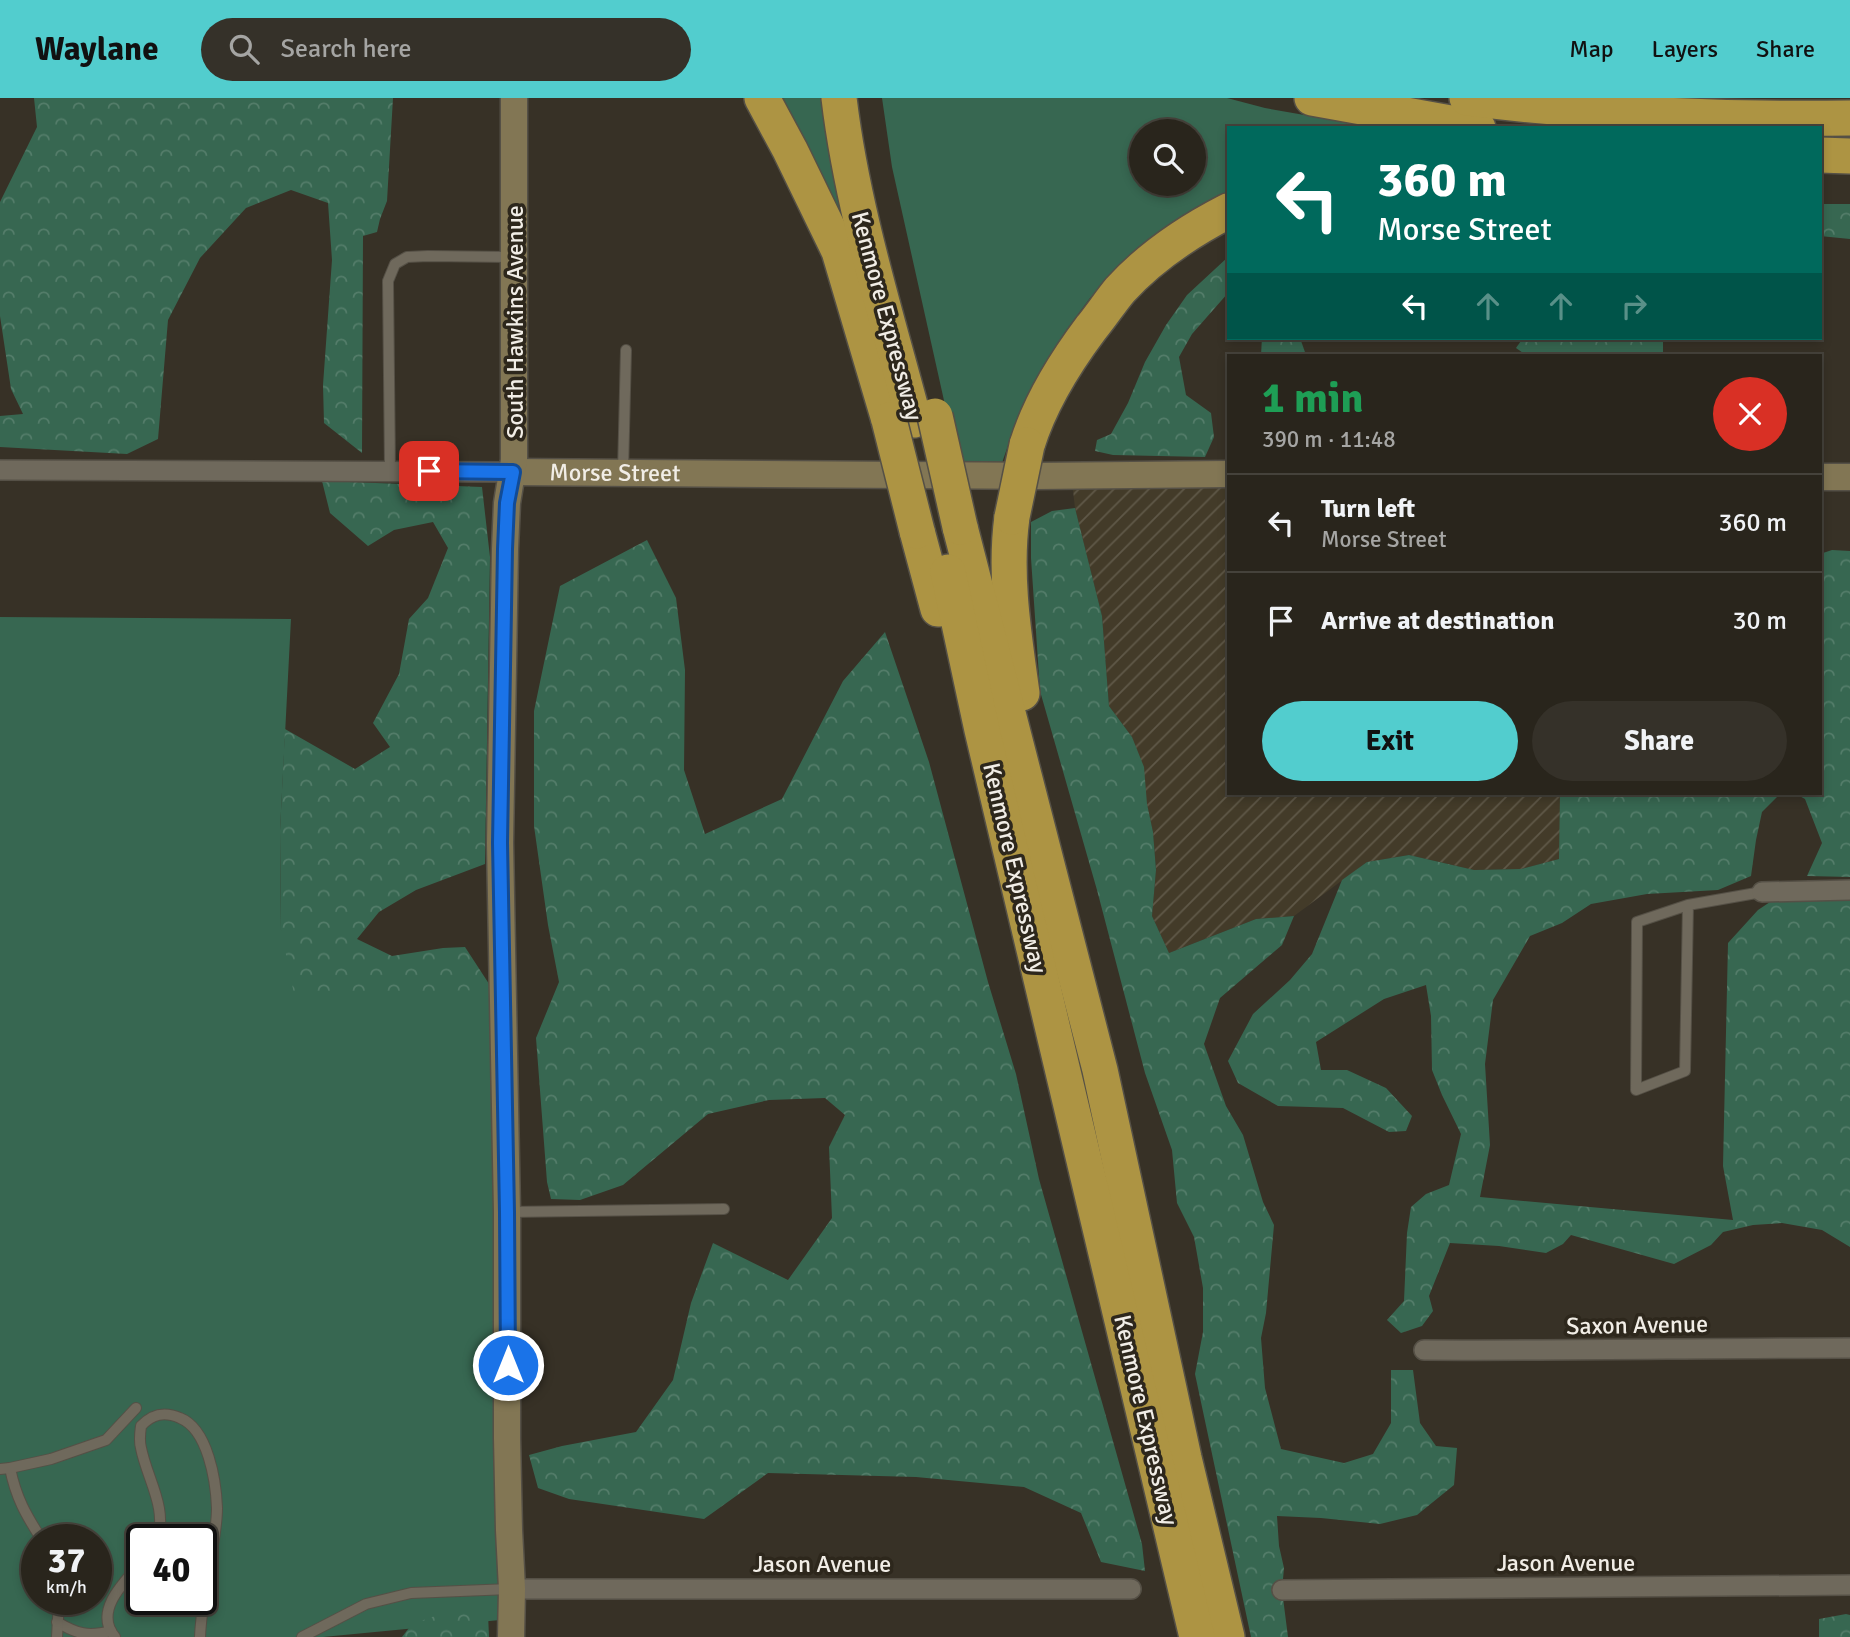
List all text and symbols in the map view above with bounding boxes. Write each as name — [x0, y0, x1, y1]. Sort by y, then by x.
search box — [201, 18, 691, 81]
text: Waylane — [35, 29, 159, 70]
icon: search — [225, 30, 263, 68]
text: Search here — [281, 33, 412, 65]
text: Map — [1569, 34, 1614, 64]
text: Layers — [1652, 34, 1718, 64]
text: Share — [1756, 34, 1815, 64]
map controls — [1129, 119, 1206, 196]
button: search — [1129, 119, 1206, 196]
text: 360 m — [1377, 150, 1507, 210]
icon: left — [1262, 154, 1353, 245]
street label: South Hawkins Avenue — [500, 205, 530, 439]
street label: Kenmore Expressway — [845, 208, 929, 424]
text: Morse Street — [1377, 210, 1552, 249]
icon: left — [1396, 287, 1434, 325]
icon: ahead — [1469, 287, 1507, 325]
icon: ahead — [1542, 287, 1580, 325]
icon: right — [1615, 287, 1653, 325]
text: 1 min — [1262, 373, 1363, 424]
button: close — [1713, 377, 1787, 451]
text: 390 m · 11:48 — [1262, 425, 1396, 454]
pin — [399, 441, 459, 501]
icon: arrive — [410, 452, 448, 490]
street label: Morse Street — [549, 457, 681, 488]
text: Turn left — [1321, 493, 1415, 525]
icon: left — [1262, 504, 1300, 542]
text: 360 m — [1718, 507, 1787, 539]
text: Morse Street — [1321, 525, 1447, 554]
icon: arrive — [1262, 602, 1300, 640]
text: Arrive at destination — [1321, 605, 1554, 637]
text: 30 m — [1732, 605, 1787, 637]
button: Exit — [1262, 701, 1518, 781]
button: Share — [1532, 701, 1787, 781]
street label: Kenmore Expressway — [976, 760, 1054, 976]
street label: Saxon Avenue — [1566, 1309, 1708, 1341]
street label: Kenmore Expressway — [1107, 1312, 1185, 1528]
position arrow — [471, 1328, 545, 1402]
speed limit sign: 40 — [126, 1524, 217, 1615]
text: 37 — [48, 1539, 85, 1582]
street label: Jason Avenue — [1497, 1548, 1635, 1578]
street label: Jason Avenue — [753, 1549, 891, 1579]
text: km/h — [46, 1576, 87, 1598]

